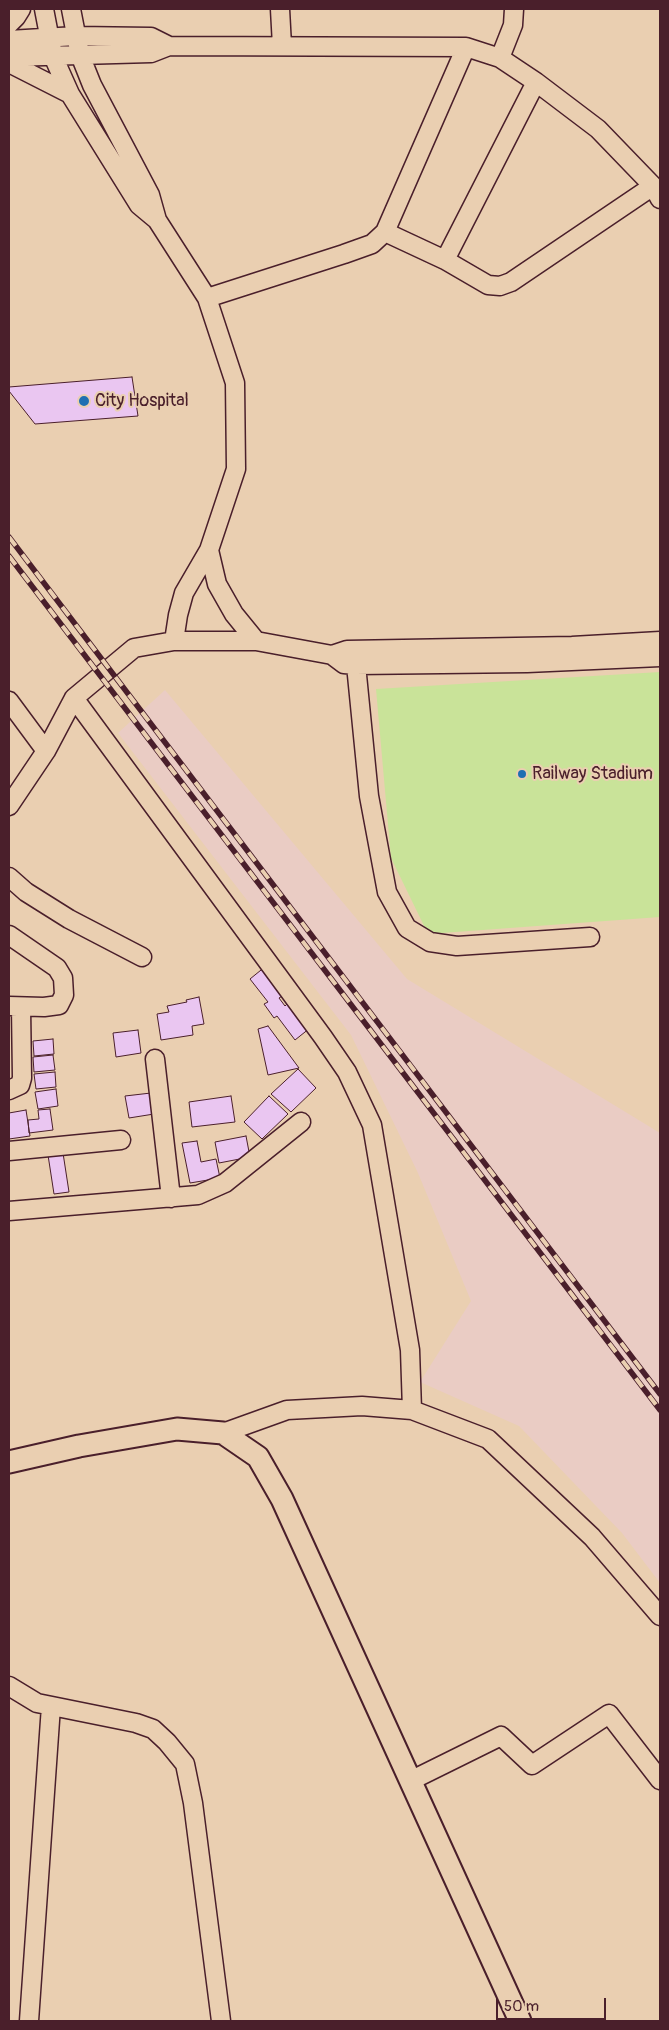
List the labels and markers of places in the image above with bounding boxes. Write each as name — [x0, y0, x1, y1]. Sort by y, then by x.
place label: City Hospital — [95, 390, 189, 412]
marker: City Hospital — [77, 394, 91, 408]
place label: Railway Stadium — [532, 763, 653, 785]
marker: Railway Stadium — [516, 768, 528, 780]

